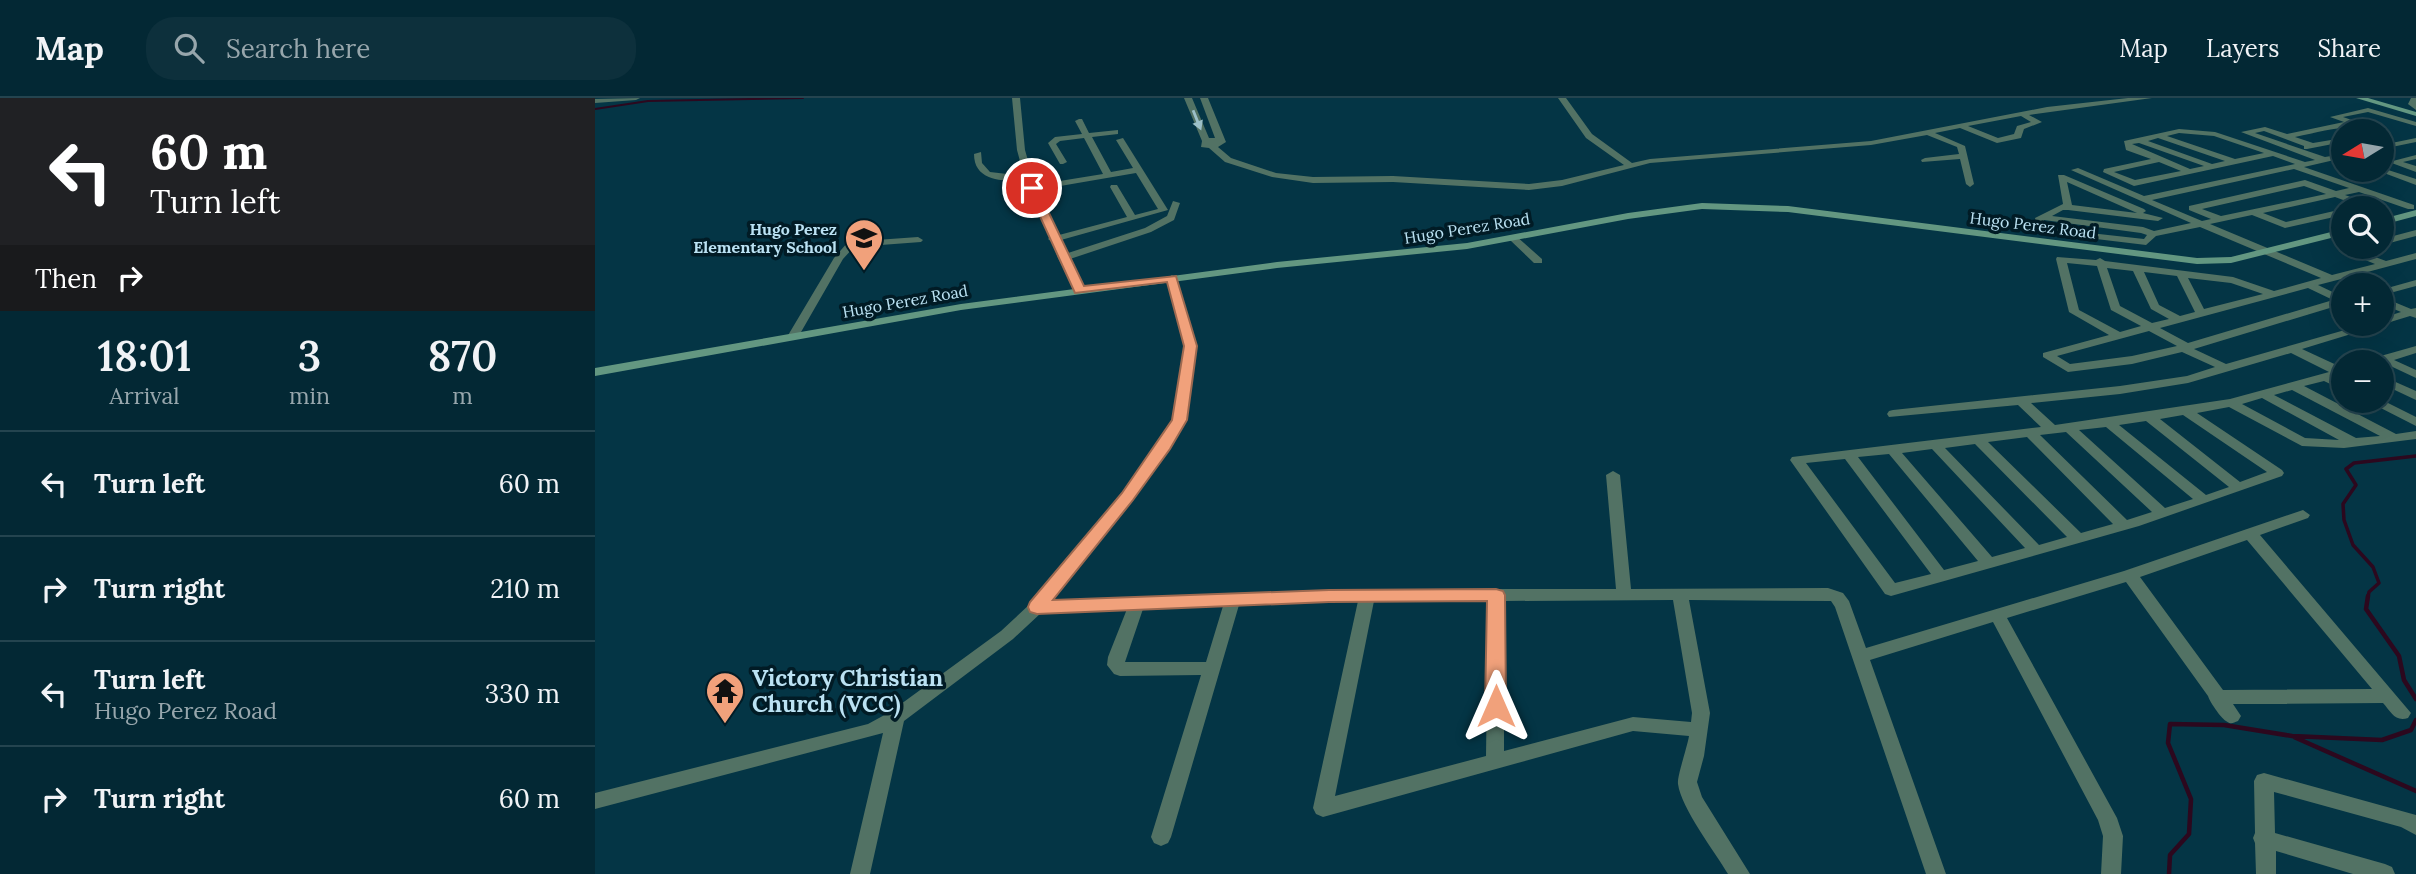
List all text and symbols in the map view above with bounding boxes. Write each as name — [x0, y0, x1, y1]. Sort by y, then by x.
search box — [146, 17, 636, 80]
text: Map — [35, 27, 104, 69]
icon: search — [170, 29, 208, 67]
text: Search here — [226, 32, 370, 65]
text: Map — [2119, 33, 2168, 64]
text: Layers — [2206, 33, 2279, 64]
text: Share — [2317, 33, 2381, 64]
one-way arrow — [1192, 109, 1203, 130]
north arrow — [2331, 119, 2394, 182]
map controls — [2331, 119, 2394, 413]
text: 60 m — [150, 120, 267, 182]
icon: left — [35, 126, 126, 217]
pin — [1002, 158, 1062, 218]
icon: arrive — [1013, 169, 1051, 207]
text: Turn left — [150, 181, 280, 222]
button: search — [2331, 196, 2394, 259]
street label: Hugo Perez Road — [1969, 207, 2098, 243]
street label: Hugo Perez Road — [1403, 208, 1532, 248]
school or university icon: Hugo Perez Elementary School — [843, 217, 885, 272]
place label: Hugo Perez Elementary School — [693, 219, 837, 257]
icon: right — [111, 259, 149, 297]
text: Then — [35, 262, 97, 295]
button: + — [2331, 273, 2394, 336]
street label: Hugo Perez Road — [841, 280, 970, 322]
text: 18:01 — [98, 329, 191, 383]
text: 3 — [298, 329, 321, 383]
text: 870 — [427, 329, 497, 383]
button: − — [2331, 350, 2394, 413]
text: Arrival — [109, 381, 180, 410]
text: min — [289, 381, 330, 410]
text: m — [452, 381, 473, 410]
icon: left — [35, 465, 73, 503]
text: Turn left — [94, 467, 205, 500]
text: 60 m — [499, 467, 560, 500]
icon: right — [35, 570, 73, 608]
text: Turn right — [94, 572, 225, 605]
text: 210 m — [490, 572, 560, 605]
text: Turn left — [94, 663, 205, 696]
place label: Victory Christian Church (VCC) — [752, 663, 944, 719]
position arrow — [1459, 669, 1533, 743]
temple icon: Victory Christian Church (VCC) — [704, 670, 746, 725]
icon: left — [35, 675, 73, 713]
text: 330 m — [485, 677, 560, 710]
text: Hugo Perez Road — [94, 696, 277, 725]
icon: right — [35, 780, 73, 818]
text: Turn right — [94, 782, 225, 815]
text: 60 m — [499, 782, 560, 815]

